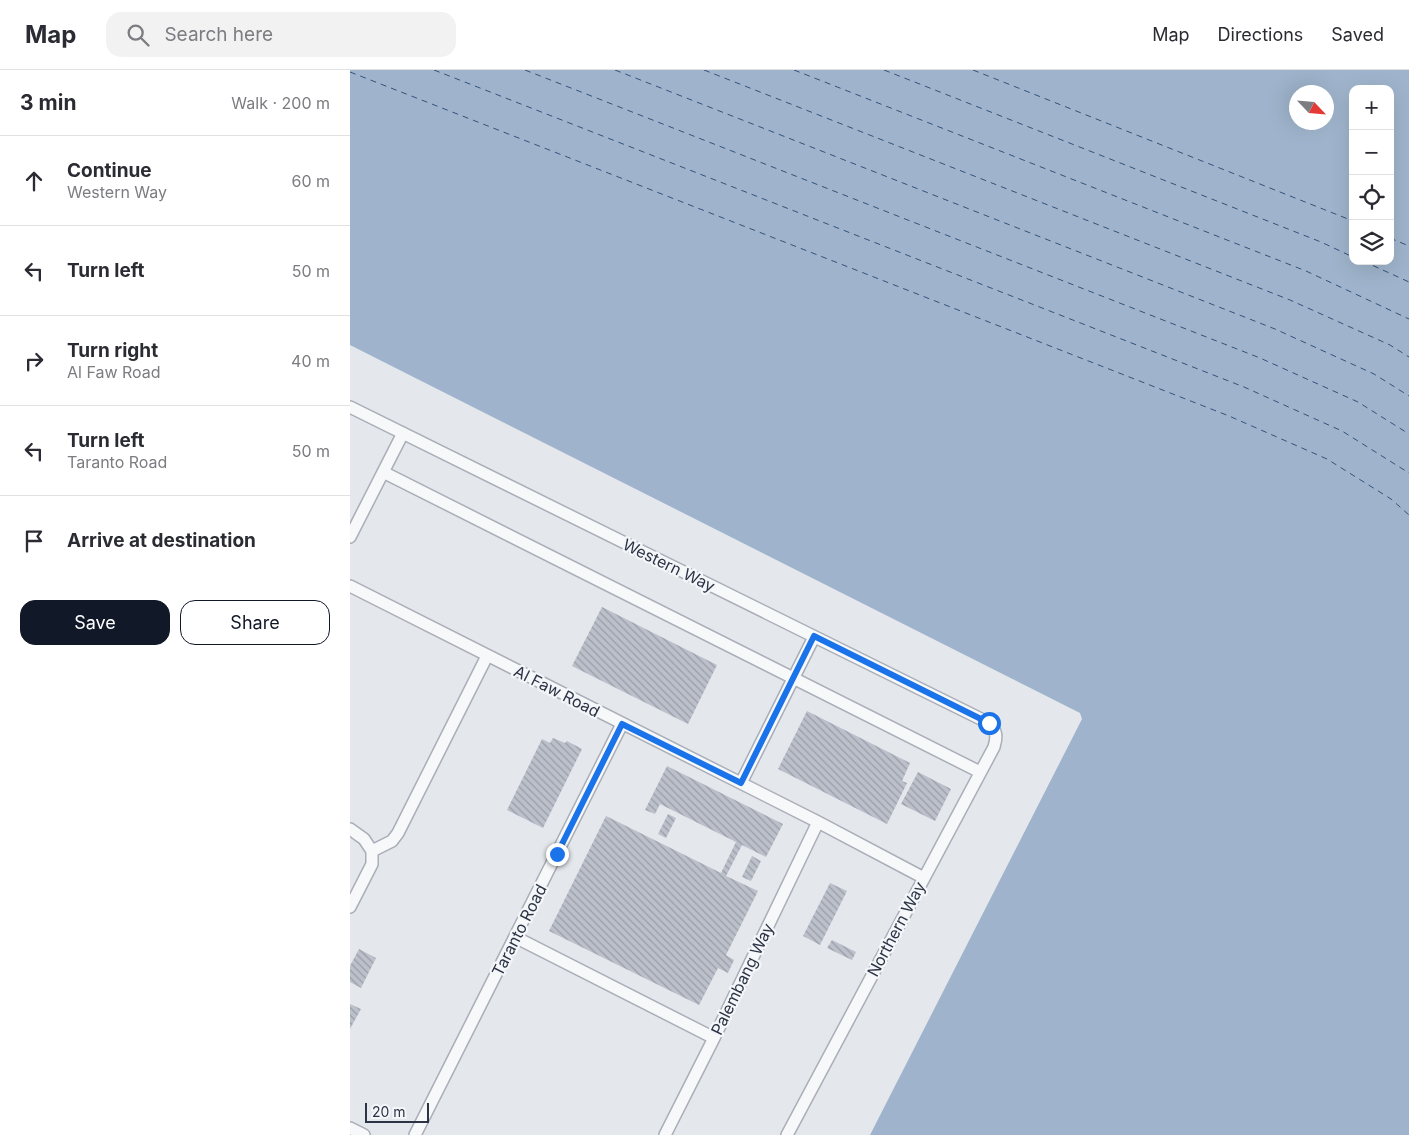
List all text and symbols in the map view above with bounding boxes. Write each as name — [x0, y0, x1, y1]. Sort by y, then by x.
search box — [106, 12, 456, 57]
text: Map — [25, 20, 76, 49]
icon: search — [124, 21, 152, 49]
text: Search here — [164, 23, 273, 46]
text: Map — [1152, 24, 1190, 45]
text: Directions — [1218, 24, 1303, 45]
text: Saved — [1331, 24, 1384, 45]
north arrow — [1289, 85, 1334, 130]
map controls — [1349, 85, 1394, 265]
button: + — [1349, 85, 1394, 130]
text: 3 min — [20, 90, 76, 115]
text: Walk · 200 m — [231, 93, 330, 113]
button: − — [1349, 130, 1394, 175]
text: Continue — [67, 159, 152, 182]
icon: ahead — [20, 167, 48, 195]
text: 60 m — [291, 171, 330, 191]
button: locate — [1349, 175, 1394, 220]
text: Western Way — [67, 182, 167, 202]
button: layers — [1349, 220, 1394, 265]
icon: left — [20, 257, 48, 285]
text: Turn left — [67, 259, 145, 282]
text: 50 m — [292, 261, 330, 281]
text: Turn right — [67, 339, 158, 362]
icon: right — [20, 347, 48, 375]
text: 40 m — [291, 351, 330, 371]
text: Al Faw Road — [67, 362, 161, 382]
text: Turn left — [67, 429, 145, 452]
icon: left — [20, 437, 48, 465]
text: 50 m — [292, 441, 330, 461]
text: Taranto Road — [67, 452, 167, 472]
icon: arrive — [20, 527, 48, 555]
text: Arrive at destination — [67, 529, 256, 552]
street label: Western Way — [620, 534, 718, 596]
button: Save — [20, 600, 170, 645]
button: Share — [180, 600, 330, 645]
street label: Al Faw Road — [511, 661, 603, 721]
route start — [978, 712, 1001, 735]
route end — [546, 843, 569, 866]
street label: Northern Way — [863, 878, 929, 980]
street label: Taranto Road — [487, 881, 551, 979]
street label: Palembang Way — [706, 920, 778, 1038]
scale bar — [365, 1100, 429, 1123]
text: 20 m — [372, 1103, 406, 1120]

